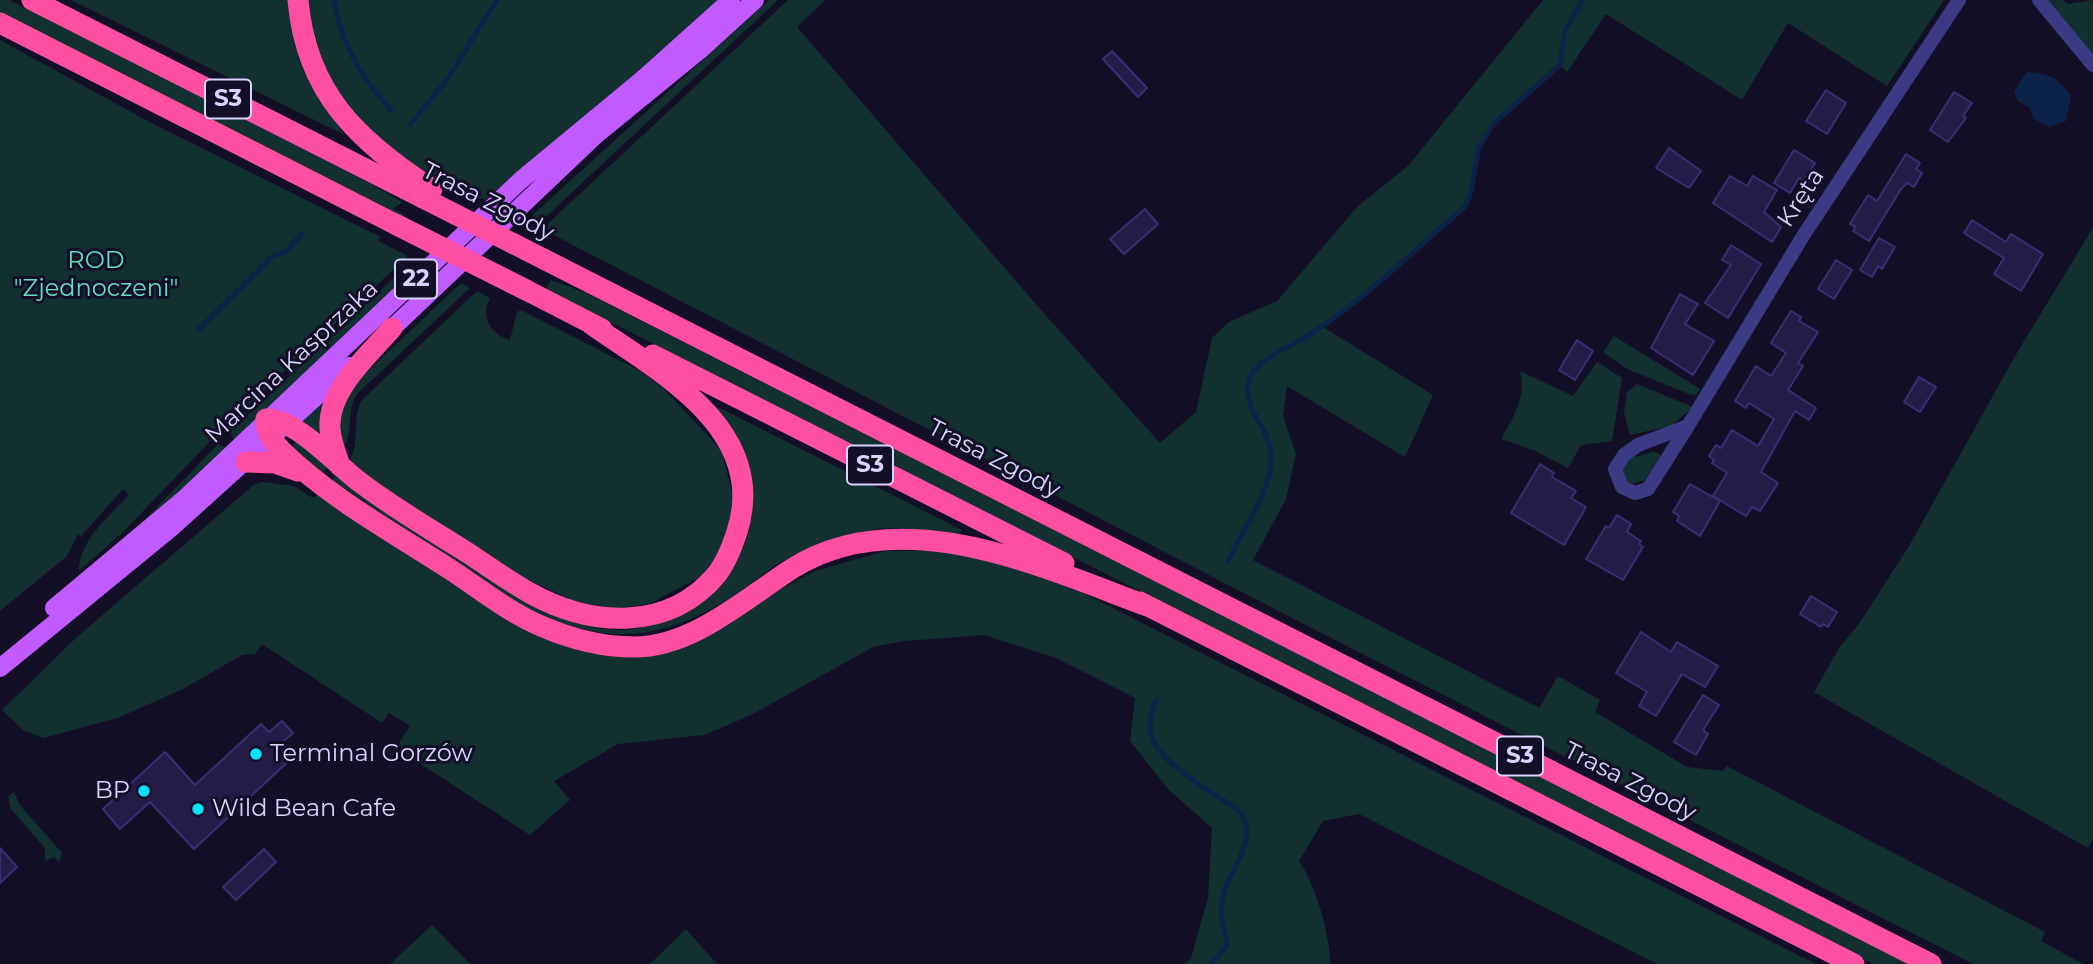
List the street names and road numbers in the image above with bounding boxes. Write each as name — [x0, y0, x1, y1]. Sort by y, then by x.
road number: S3 — [205, 80, 251, 118]
street label: Trasa Zgody — [417, 156, 559, 248]
street label: Kręta — [1771, 163, 1831, 233]
road number: 22 — [395, 260, 437, 298]
street label: Marcina Kasprzaka — [200, 274, 384, 450]
street label: Trasa Zgody — [923, 413, 1065, 505]
road number: S3 — [847, 446, 893, 485]
road number: S3 — [1497, 736, 1543, 776]
street label: Trasa Zgody — [1559, 736, 1701, 828]

